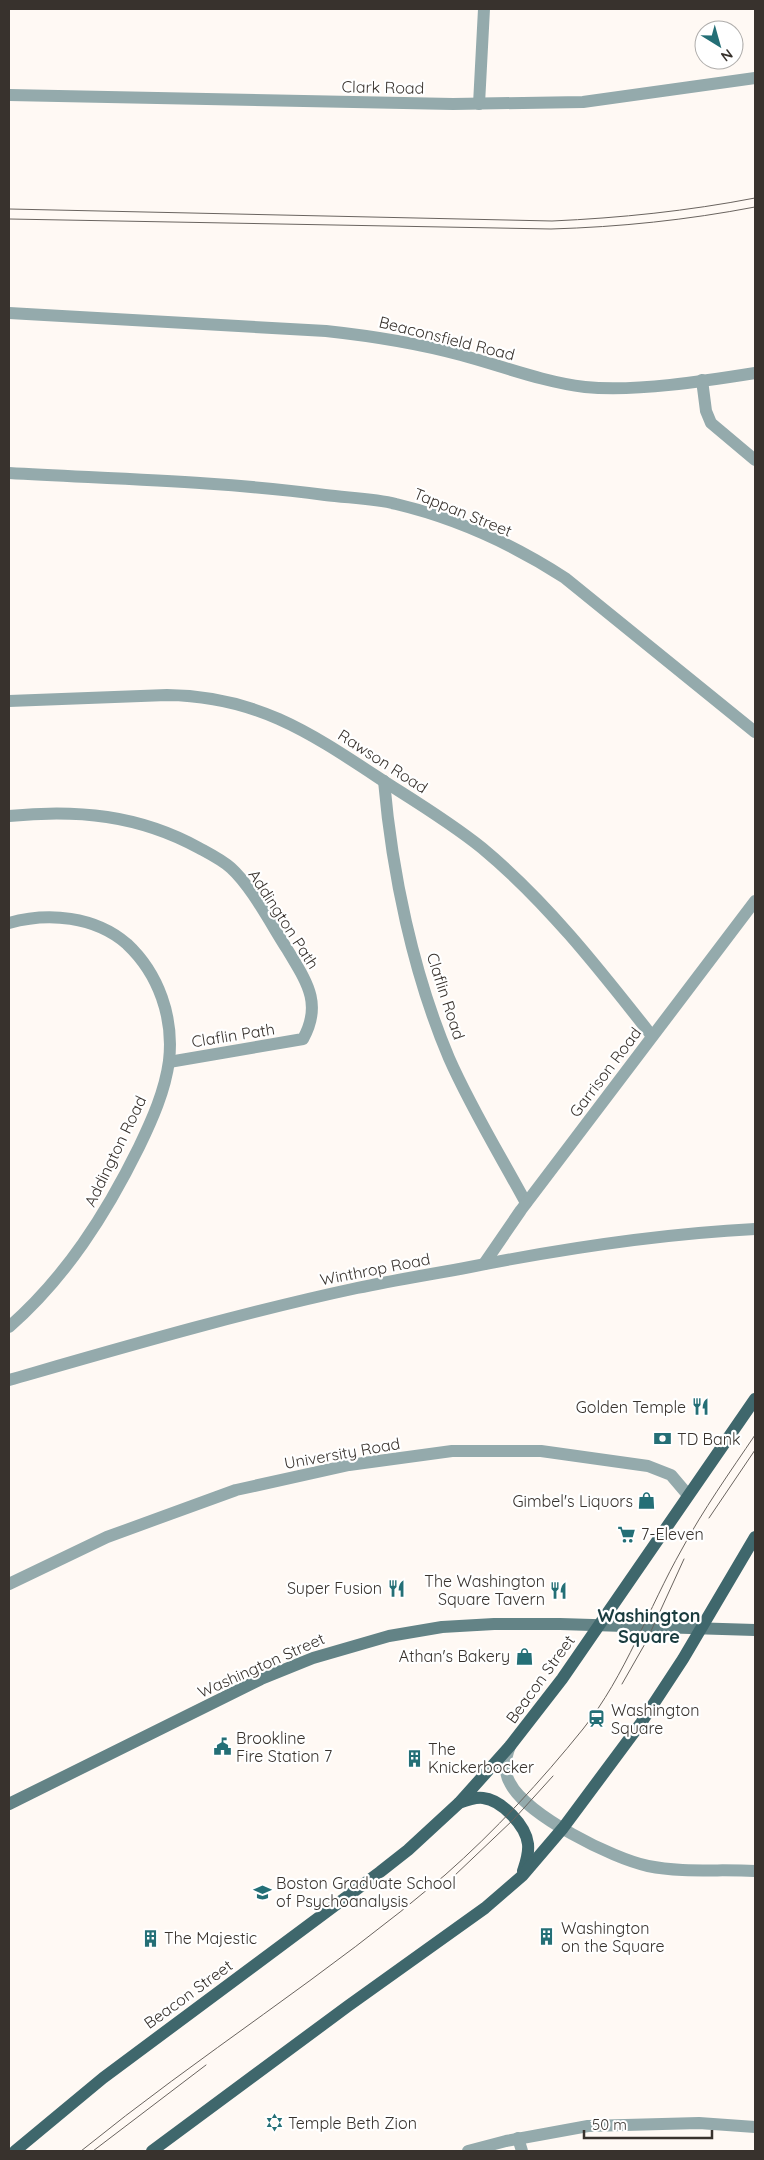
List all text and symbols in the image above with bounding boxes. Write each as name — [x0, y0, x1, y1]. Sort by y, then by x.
north arrow — [694, 20, 744, 70]
text: N — [717, 45, 736, 66]
street label: Clark Road — [342, 76, 424, 98]
street label: Beaconsfield Road — [377, 311, 517, 365]
street label: Tappan Street — [411, 483, 515, 541]
street label: Rawson Road — [334, 725, 432, 797]
street label: Addington Path — [244, 865, 324, 973]
street label: Claflin Road — [423, 950, 469, 1042]
street label: Claflin Path — [190, 1019, 276, 1051]
street label: Garrison Road — [565, 1023, 645, 1121]
street label: Addington Road — [80, 1092, 150, 1210]
street label: Winthrop Road — [318, 1249, 432, 1289]
place label: Golden Temple — [576, 1397, 686, 1417]
restaurant icon: Golden Temple — [690, 1397, 710, 1417]
bank icon: TD Bank — [653, 1429, 673, 1449]
place label: TD Bank — [677, 1429, 740, 1449]
street label: University Road — [283, 1433, 401, 1473]
place label: Gimbel's Liquors — [512, 1491, 633, 1511]
shop icon: Gimbel's Liquors — [637, 1491, 657, 1511]
supermarket icon: 7-Eleven — [617, 1524, 637, 1544]
place label: 7-Eleven — [641, 1524, 704, 1544]
place label: The Washington Square Tavern — [424, 1571, 545, 1609]
place label: Super Fusion — [287, 1578, 382, 1598]
restaurant icon: Super Fusion — [386, 1578, 406, 1598]
restaurant icon: The Washington Square Tavern — [549, 1580, 569, 1600]
district label: Washington Square — [597, 1604, 701, 1648]
street label: Washington Street — [195, 1628, 327, 1702]
street label: Beacon Street — [501, 1631, 579, 1727]
place label: Athan's Bakery — [399, 1646, 510, 1666]
shop icon: Athan's Bakery — [514, 1646, 534, 1666]
place label: Washington Square — [611, 1700, 700, 1738]
station icon: Washington Square — [587, 1709, 607, 1729]
place label: Brookline Fire Station 7 — [236, 1728, 332, 1766]
public building icon: Brookline Fire Station 7 — [212, 1737, 232, 1757]
place label: The Knickerbocker — [428, 1739, 534, 1777]
building icon: The Knickerbocker — [404, 1748, 424, 1768]
place label: Boston Graduate School of Psychoanalysis — [276, 1873, 456, 1911]
school or university icon: Boston Graduate School of Psychoanalysis — [252, 1882, 272, 1902]
place label: Washington on the Square — [561, 1918, 665, 1956]
building icon: Washington on the Square — [537, 1927, 557, 1947]
building icon: The Majestic — [140, 1928, 160, 1948]
place label: The Majestic — [164, 1928, 257, 1948]
street label: Beacon Street — [140, 1955, 236, 2033]
scale bar — [584, 2108, 712, 2140]
synagogue icon: Temple Beth Zion — [264, 2113, 284, 2133]
place label: Temple Beth Zion — [288, 2113, 417, 2133]
text: 50 m — [592, 2115, 627, 2134]

